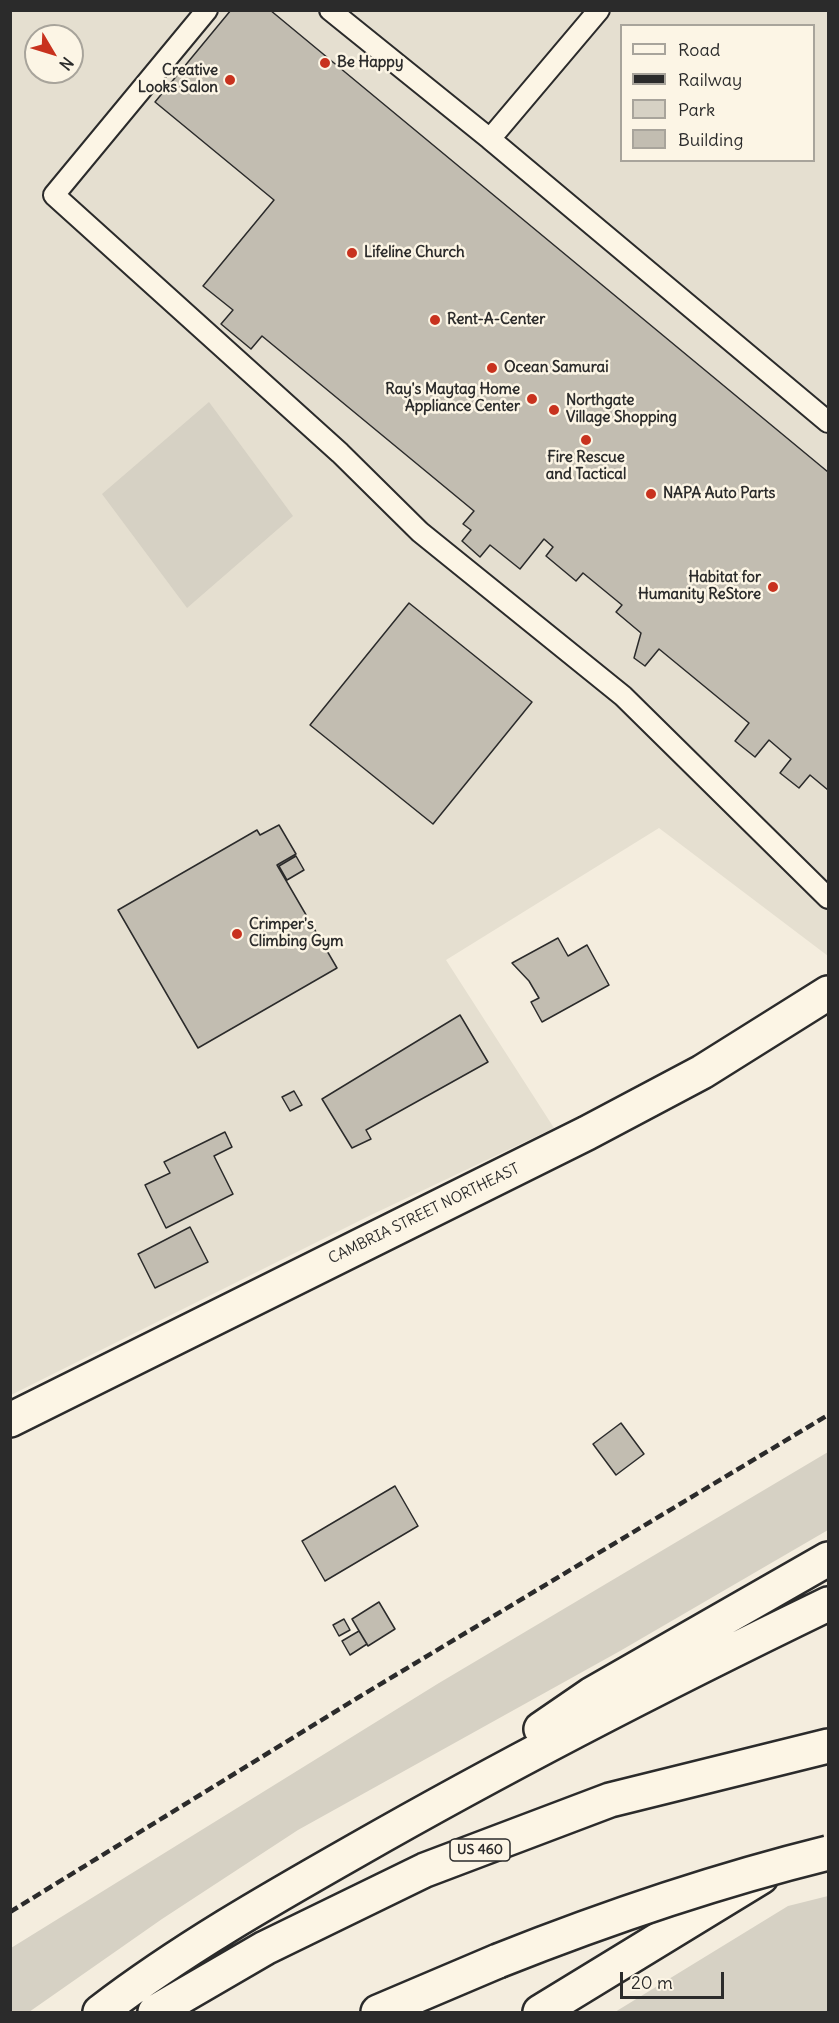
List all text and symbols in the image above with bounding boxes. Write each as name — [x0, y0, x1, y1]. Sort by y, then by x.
north arrow — [24, 24, 84, 84]
legend — [620, 24, 815, 162]
text: Road — [678, 38, 720, 61]
text: N — [55, 53, 78, 74]
place label: Be Happy — [337, 54, 403, 72]
marker: Be Happy — [318, 56, 332, 70]
place label: Creative Looks Salon — [138, 62, 218, 97]
text: Railway — [678, 68, 742, 91]
marker: Creative Looks Salon — [223, 73, 237, 87]
text: Park — [678, 98, 715, 121]
text: Building — [678, 128, 743, 151]
place label: Lifeline Church — [364, 244, 465, 262]
marker: Lifeline Church — [345, 246, 359, 260]
place label: Rent-A-Center — [447, 311, 545, 329]
marker: Rent-A-Center — [428, 313, 442, 327]
place label: Ocean Samurai — [504, 359, 609, 377]
marker: Ocean Samurai — [485, 361, 499, 375]
place label: Ray's Maytag Home Appliance Center — [385, 381, 520, 416]
marker: Ray's Maytag Home Appliance Center — [525, 392, 539, 406]
place label: Northgate Village Shopping — [566, 392, 677, 427]
marker: Northgate Village Shopping — [547, 403, 561, 417]
marker: Fire Rescue and Tactical — [579, 433, 593, 447]
place label: Fire Rescue and Tactical — [546, 449, 626, 484]
place label: NAPA Auto Parts — [663, 485, 775, 503]
marker: NAPA Auto Parts — [644, 487, 658, 501]
place label: Habitat for Humanity ReStore — [638, 569, 761, 604]
marker: Habitat for Humanity ReStore — [766, 580, 780, 594]
place label: Crimper's Climbing Gym — [249, 916, 344, 951]
marker: Crimper's Climbing Gym — [230, 927, 244, 941]
street label: CAMBRIA STREET NORTHEAST — [326, 1160, 522, 1268]
road number: US 460 — [450, 1839, 510, 1861]
scale bar — [623, 1960, 726, 1998]
text: 20 m — [631, 1971, 673, 1994]

